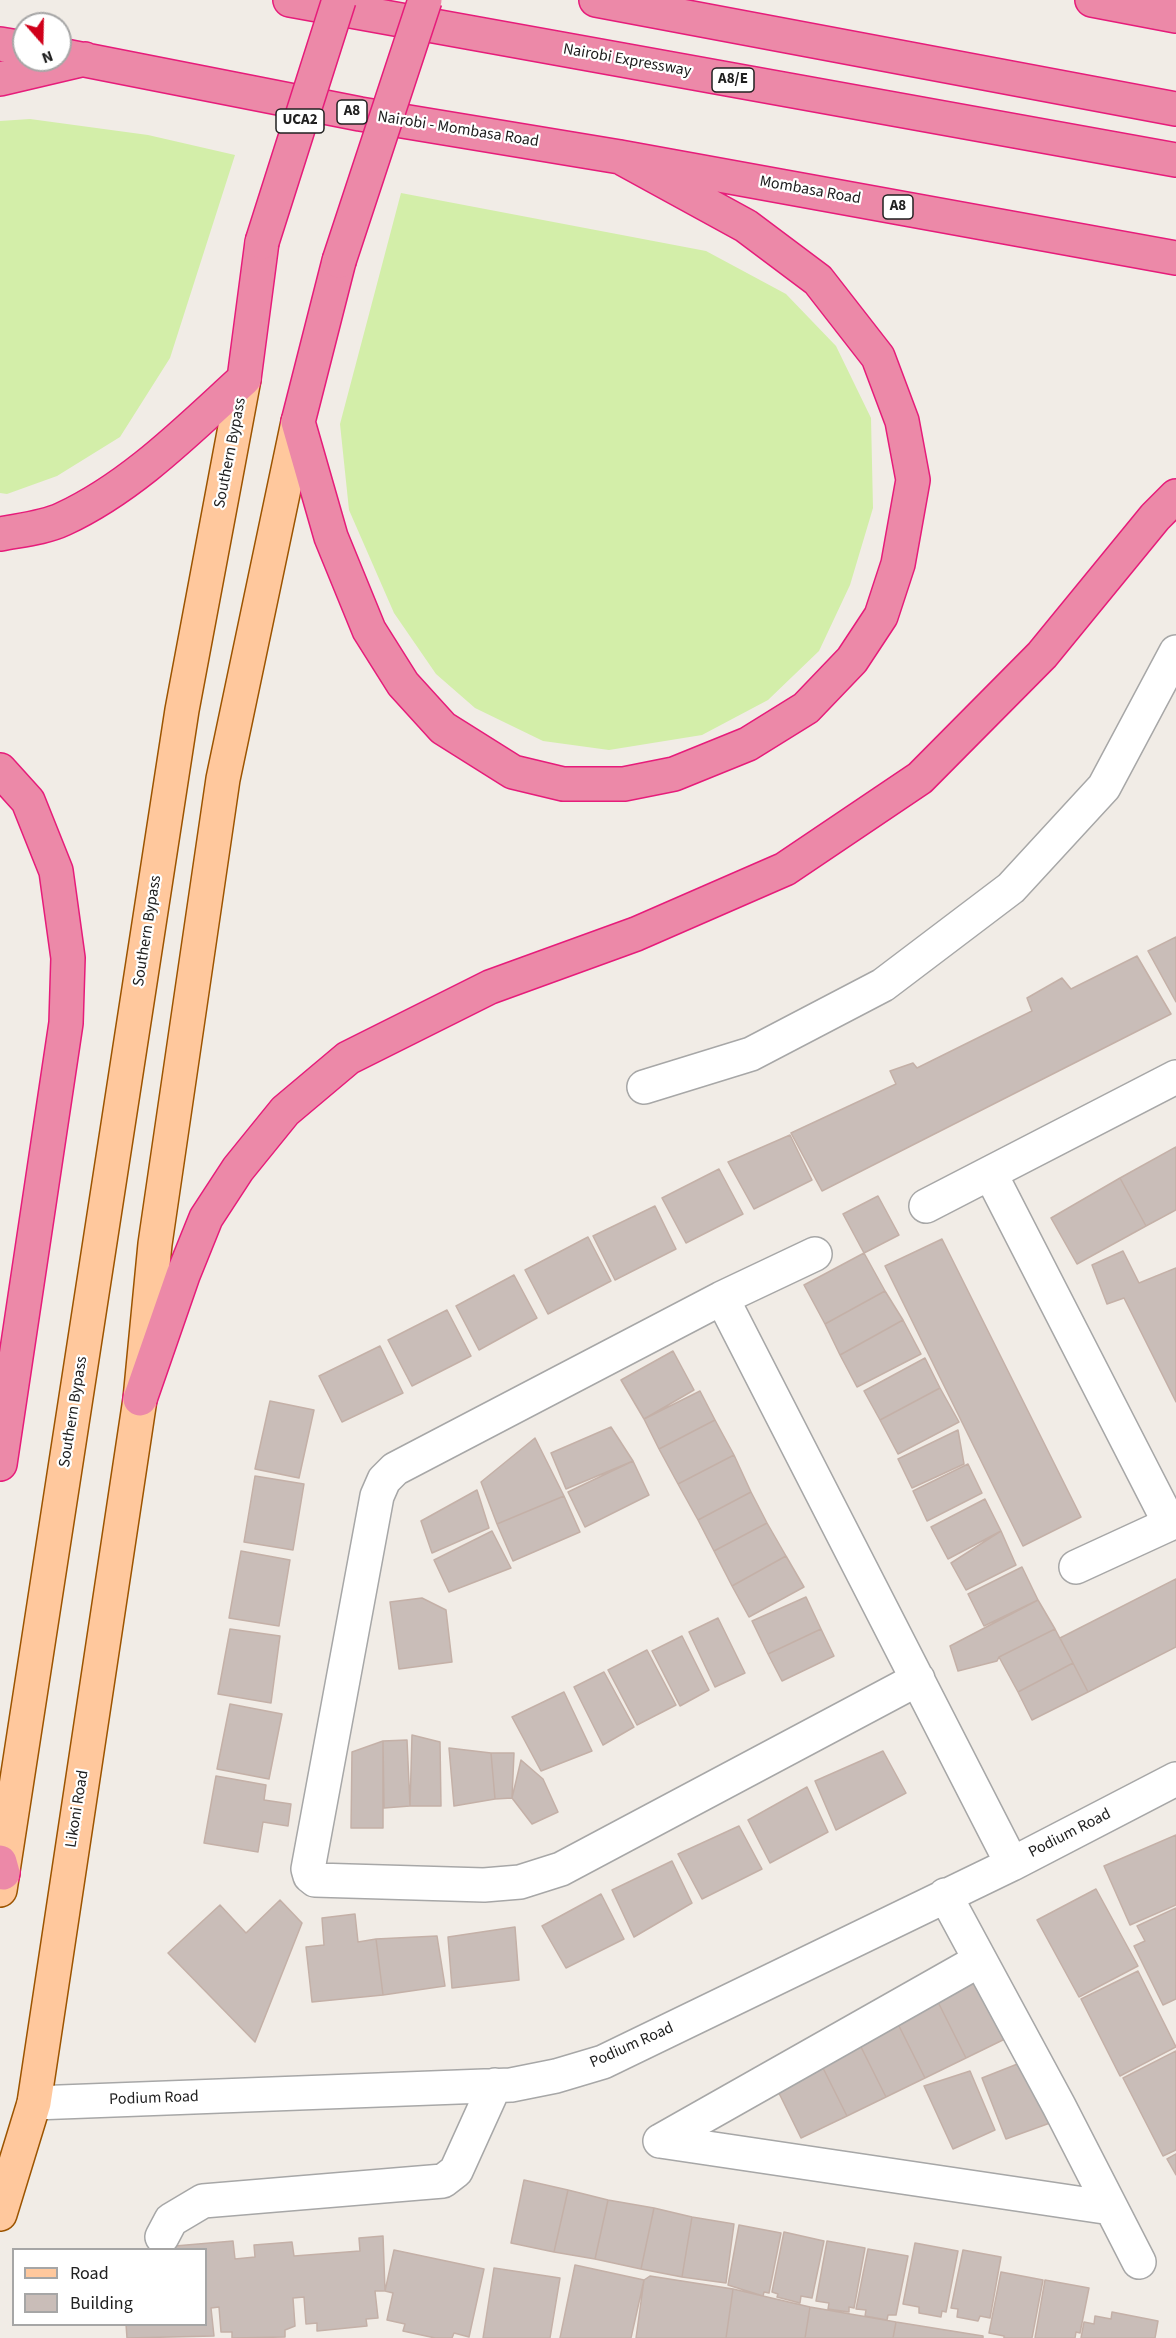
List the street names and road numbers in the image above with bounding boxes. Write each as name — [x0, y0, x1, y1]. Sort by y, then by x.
street label: Nairobi Expressway — [561, 40, 693, 82]
road number: A8/E — [712, 68, 754, 92]
road number: A8 — [337, 100, 367, 124]
street label: Nairobi - Mombasa Road — [376, 108, 540, 152]
road number: UCA2 — [276, 109, 324, 133]
street label: Mombasa Road — [758, 173, 862, 209]
road number: A8 — [883, 195, 913, 219]
street label: Southern Bypass — [211, 396, 251, 510]
street label: Southern Bypass — [130, 874, 166, 988]
street label: Southern Bypass — [56, 1355, 92, 1469]
street label: Likoni Road — [62, 1769, 94, 1849]
street label: Podium Road — [1026, 1805, 1114, 1863]
street label: Podium Road — [587, 2019, 677, 2073]
street label: Podium Road — [109, 2088, 199, 2110]

